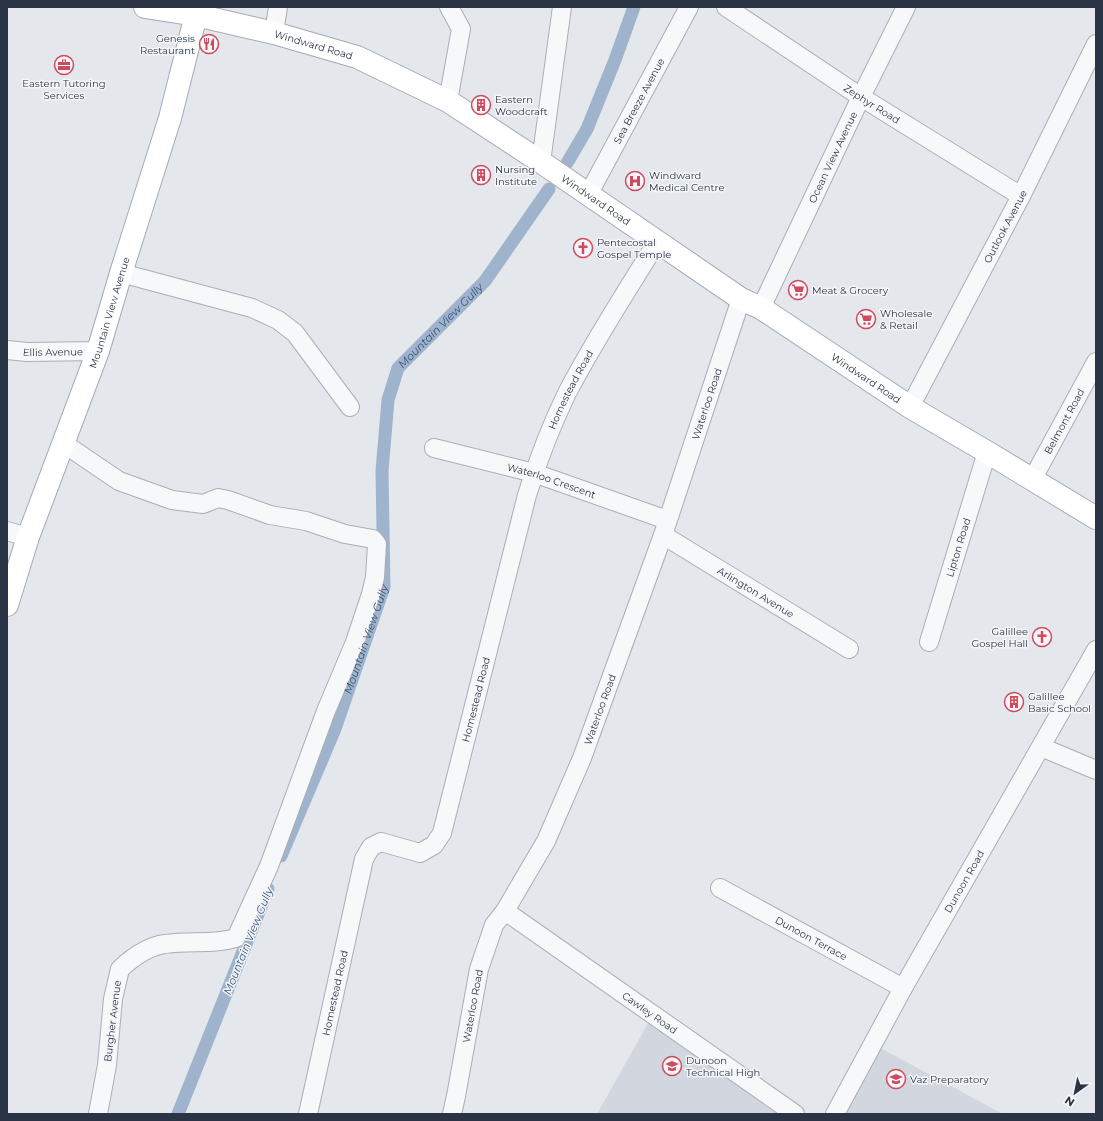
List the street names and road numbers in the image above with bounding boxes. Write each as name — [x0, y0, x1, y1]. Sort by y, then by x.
street label: Windward Road — [273, 27, 354, 62]
street label: Sea Breeze Avenue — [611, 56, 667, 146]
street label: Zephyr Road — [841, 81, 902, 127]
street label: Ocean View Avenue — [806, 109, 860, 205]
street label: Windward Road — [559, 172, 633, 228]
street label: Outlook Avenue — [981, 188, 1030, 265]
street label: Mountain View Avenue — [86, 255, 133, 370]
street label: Ellis Avenue — [22, 345, 83, 359]
street label: Homestead Road — [545, 348, 596, 431]
street label: Windward Road — [828, 350, 903, 406]
street label: Waterloo Road — [689, 366, 725, 441]
street label: Belmont Road — [1041, 386, 1087, 456]
street label: Waterloo Crescent — [506, 461, 597, 501]
street label: Lipton Road — [943, 516, 974, 579]
street label: Arlington Avenue — [715, 564, 796, 621]
street label: Homestead Road — [459, 656, 493, 743]
street label: Waterloo Road — [581, 672, 619, 747]
street label: Dunoon Road — [941, 848, 987, 915]
street label: Dunoon Terrace — [773, 913, 849, 963]
street label: Homestead Road — [319, 949, 351, 1037]
street label: Waterloo Road — [460, 968, 486, 1044]
street label: Burgher Avenue — [101, 979, 124, 1063]
street label: Cawley Road — [620, 989, 680, 1037]

